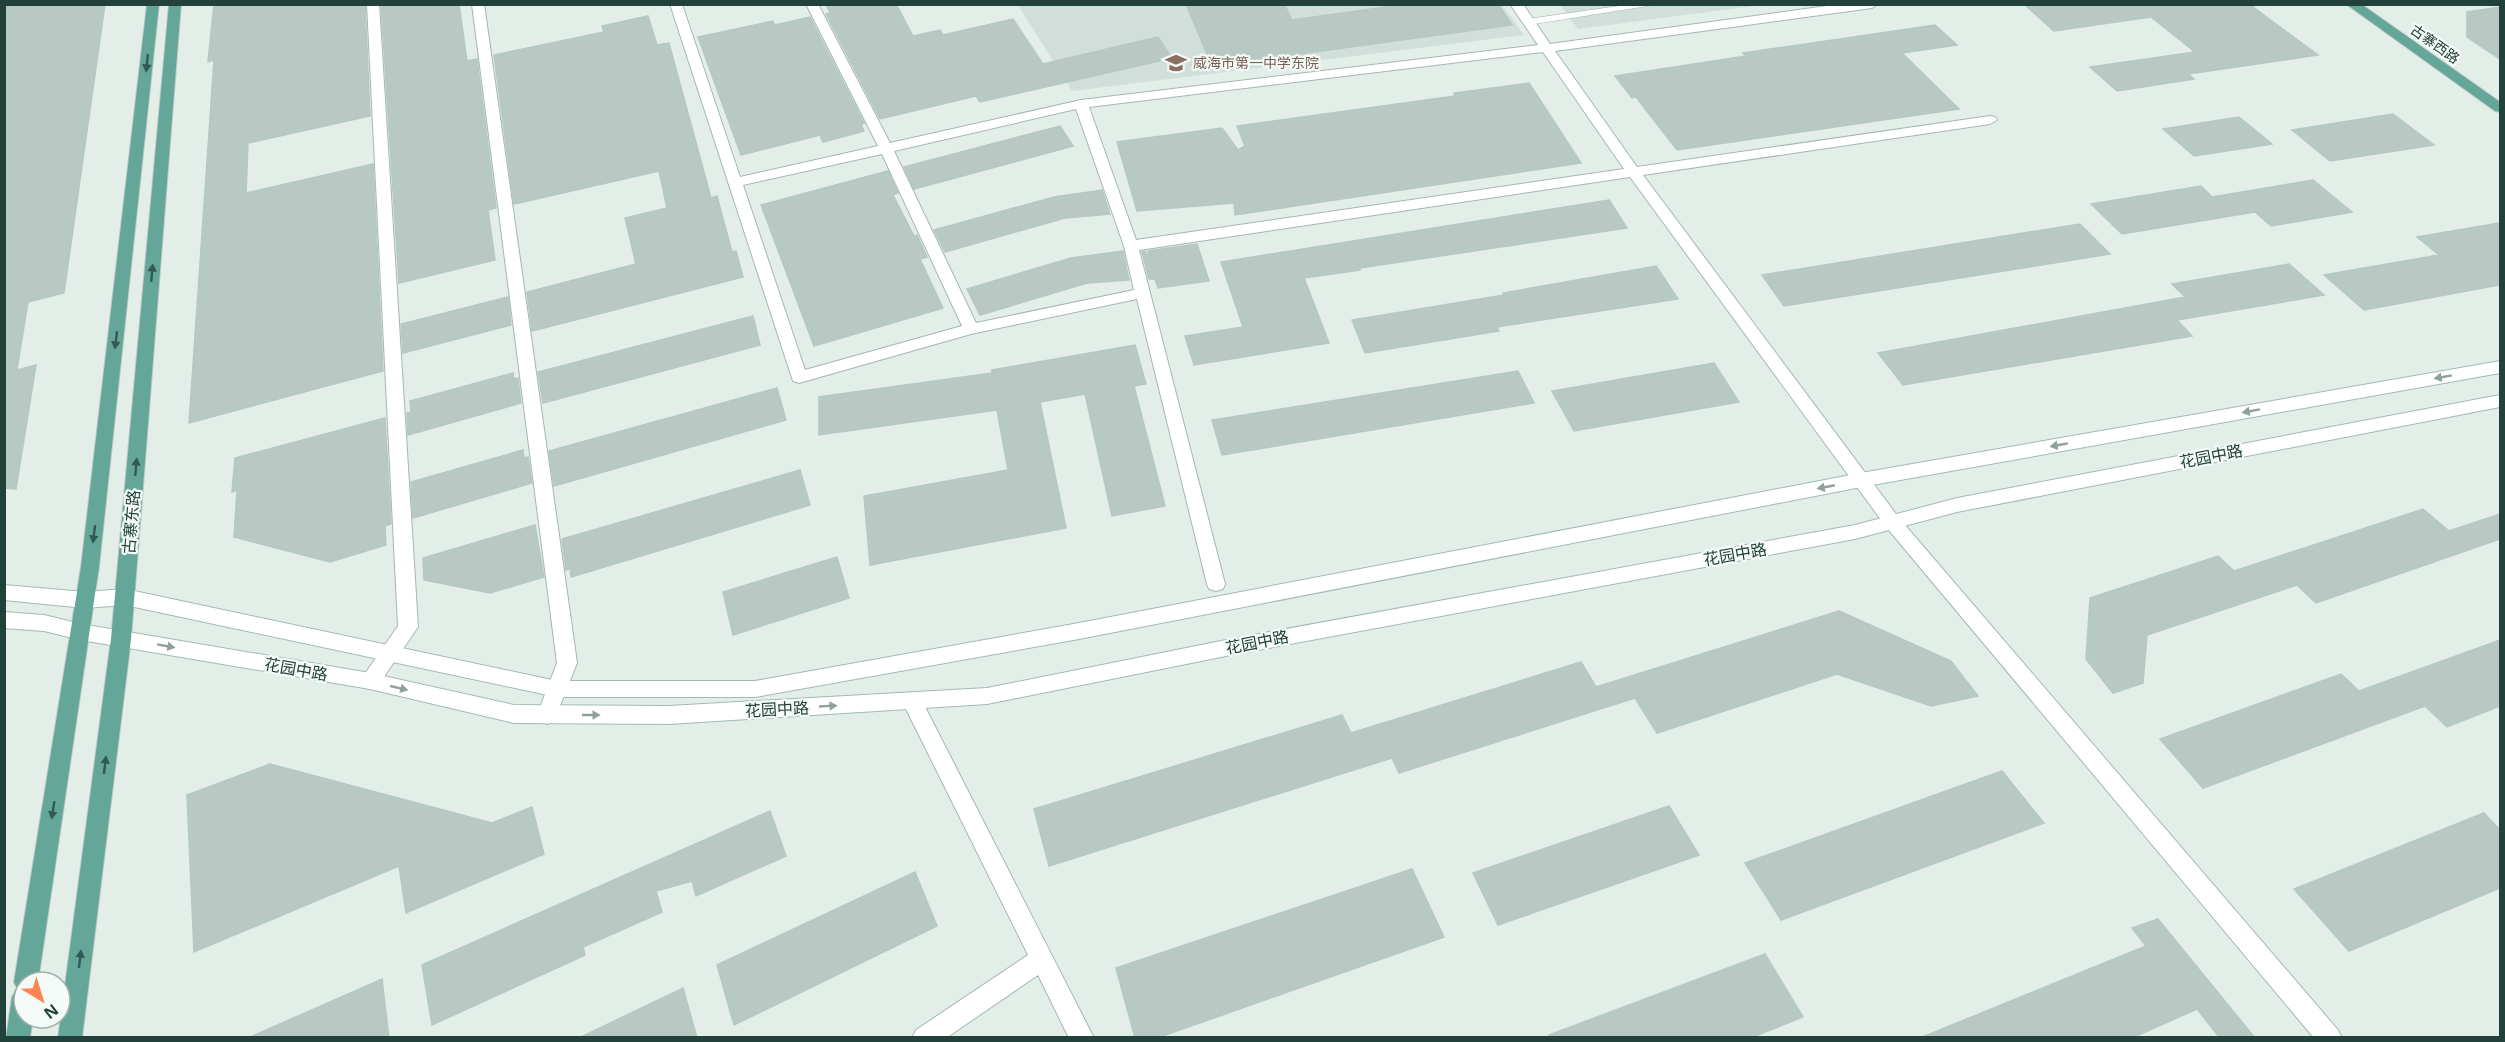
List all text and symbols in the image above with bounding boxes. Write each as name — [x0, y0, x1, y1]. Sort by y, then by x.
street label: 古寨西路 — [2407, 20, 2464, 67]
school or university icon: 威海市第一中学东院 — [1164, 51, 1188, 75]
one-way arrow — [142, 53, 152, 72]
place label: 威海市第一中学东院 — [1193, 53, 1319, 72]
one-way arrow — [147, 263, 157, 282]
one-way arrow — [112, 331, 121, 350]
one-way arrow — [2433, 373, 2452, 382]
one-way arrow — [2241, 407, 2260, 416]
street label: 花园中路 — [2177, 439, 2245, 473]
one-way arrow — [2049, 441, 2068, 450]
one-way arrow — [131, 457, 141, 476]
one-way arrow — [1816, 483, 1835, 492]
street label: 古寨东路 — [117, 489, 145, 555]
one-way arrow — [89, 524, 99, 543]
street label: 花园中路 — [1702, 538, 1768, 570]
street label: 花园中路 — [1223, 625, 1291, 659]
one-way arrow — [156, 642, 175, 651]
street label: 花园中路 — [263, 653, 329, 685]
one-way arrow — [390, 684, 409, 693]
street label: 花园中路 — [744, 696, 810, 722]
one-way arrow — [818, 702, 837, 711]
one-way arrow — [581, 710, 600, 720]
one-way arrow — [100, 756, 109, 775]
one-way arrow — [48, 800, 57, 819]
one-way arrow — [75, 949, 85, 968]
north arrow — [12, 970, 72, 1030]
text: N — [39, 999, 63, 1024]

